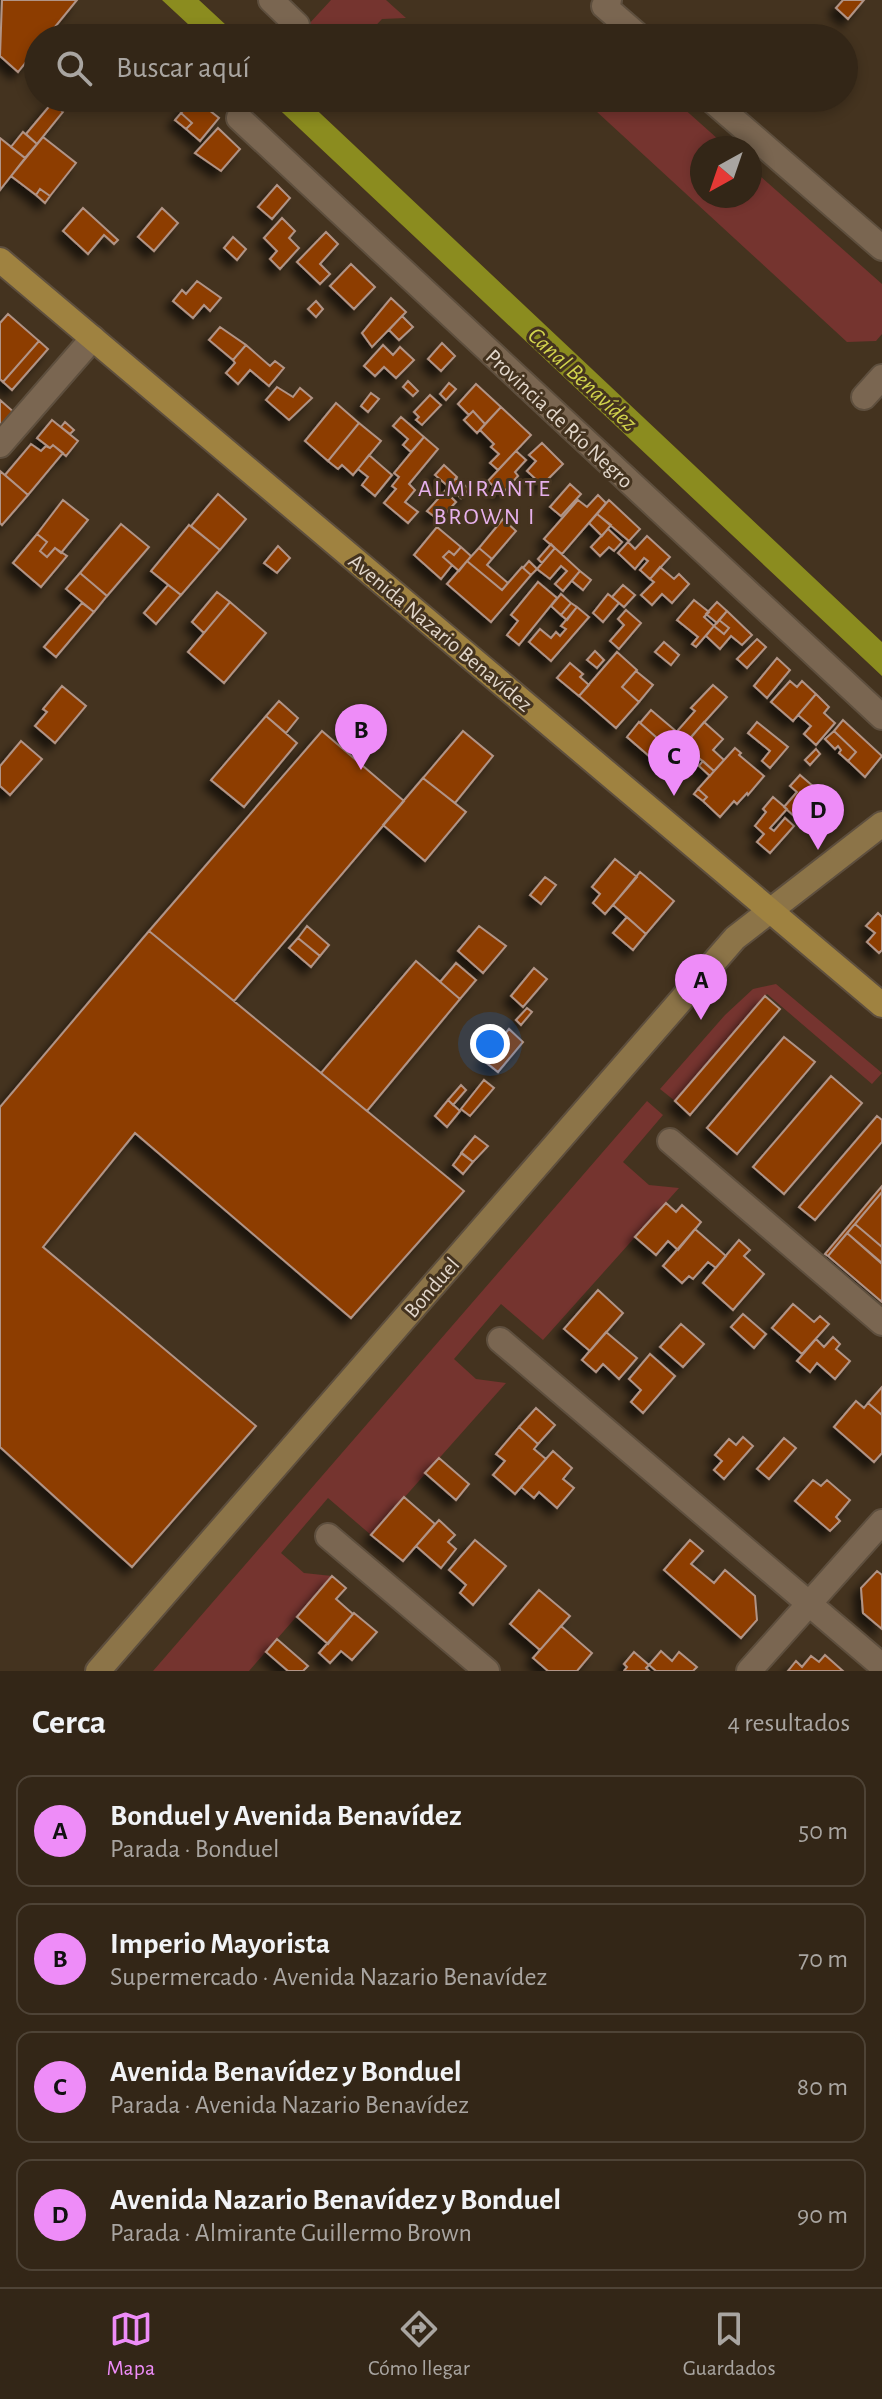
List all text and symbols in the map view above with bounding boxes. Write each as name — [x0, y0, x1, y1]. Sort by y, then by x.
search box — [24, 24, 858, 112]
icon: search — [52, 46, 96, 90]
text: Buscar aquí — [116, 53, 250, 83]
north arrow — [690, 136, 762, 208]
water label: Canal Benavídez — [523, 323, 642, 436]
street label: Provincia de Río Negro — [481, 345, 637, 492]
district label: ALMIRANTE BROWN I — [418, 477, 552, 529]
street label: Avenida Nazario Benavídez — [344, 550, 536, 716]
pin: B — [335, 704, 387, 770]
pin: C — [648, 730, 700, 796]
pin: D — [792, 784, 844, 850]
pin: A — [675, 954, 727, 1020]
your location — [470, 1024, 510, 1064]
street label: Bonduel — [400, 1253, 464, 1322]
text: Cerca — [32, 1706, 106, 1740]
text: 4 resultados — [727, 1710, 850, 1736]
text: Bonduel y Avenida Benavídez — [110, 1801, 462, 1831]
text: A — [52, 1818, 68, 1844]
text: 50 m — [798, 1818, 848, 1844]
text: Parada · Bonduel — [110, 1836, 279, 1862]
text: Imperio Mayorista — [110, 1929, 330, 1959]
text: B — [52, 1946, 68, 1972]
text: 70 m — [798, 1946, 848, 1972]
text: Supermercado · Avenida Nazario Benavídez — [110, 1964, 547, 1990]
text: Avenida Benavídez y Bonduel — [110, 2057, 462, 2087]
text: C — [53, 2074, 67, 2100]
text: 80 m — [797, 2074, 848, 2100]
text: Parada · Avenida Nazario Benavídez — [110, 2092, 469, 2118]
text: Avenida Nazario Benavídez y Bonduel — [110, 2185, 561, 2215]
text: D — [51, 2202, 69, 2228]
text: 90 m — [797, 2202, 848, 2228]
text: Parada · Almirante Guillermo Brown — [110, 2220, 472, 2246]
tab: Mapa — [106, 2307, 155, 2381]
tab: Cómo llegar — [368, 2307, 470, 2381]
tab: Guardados — [683, 2307, 776, 2381]

